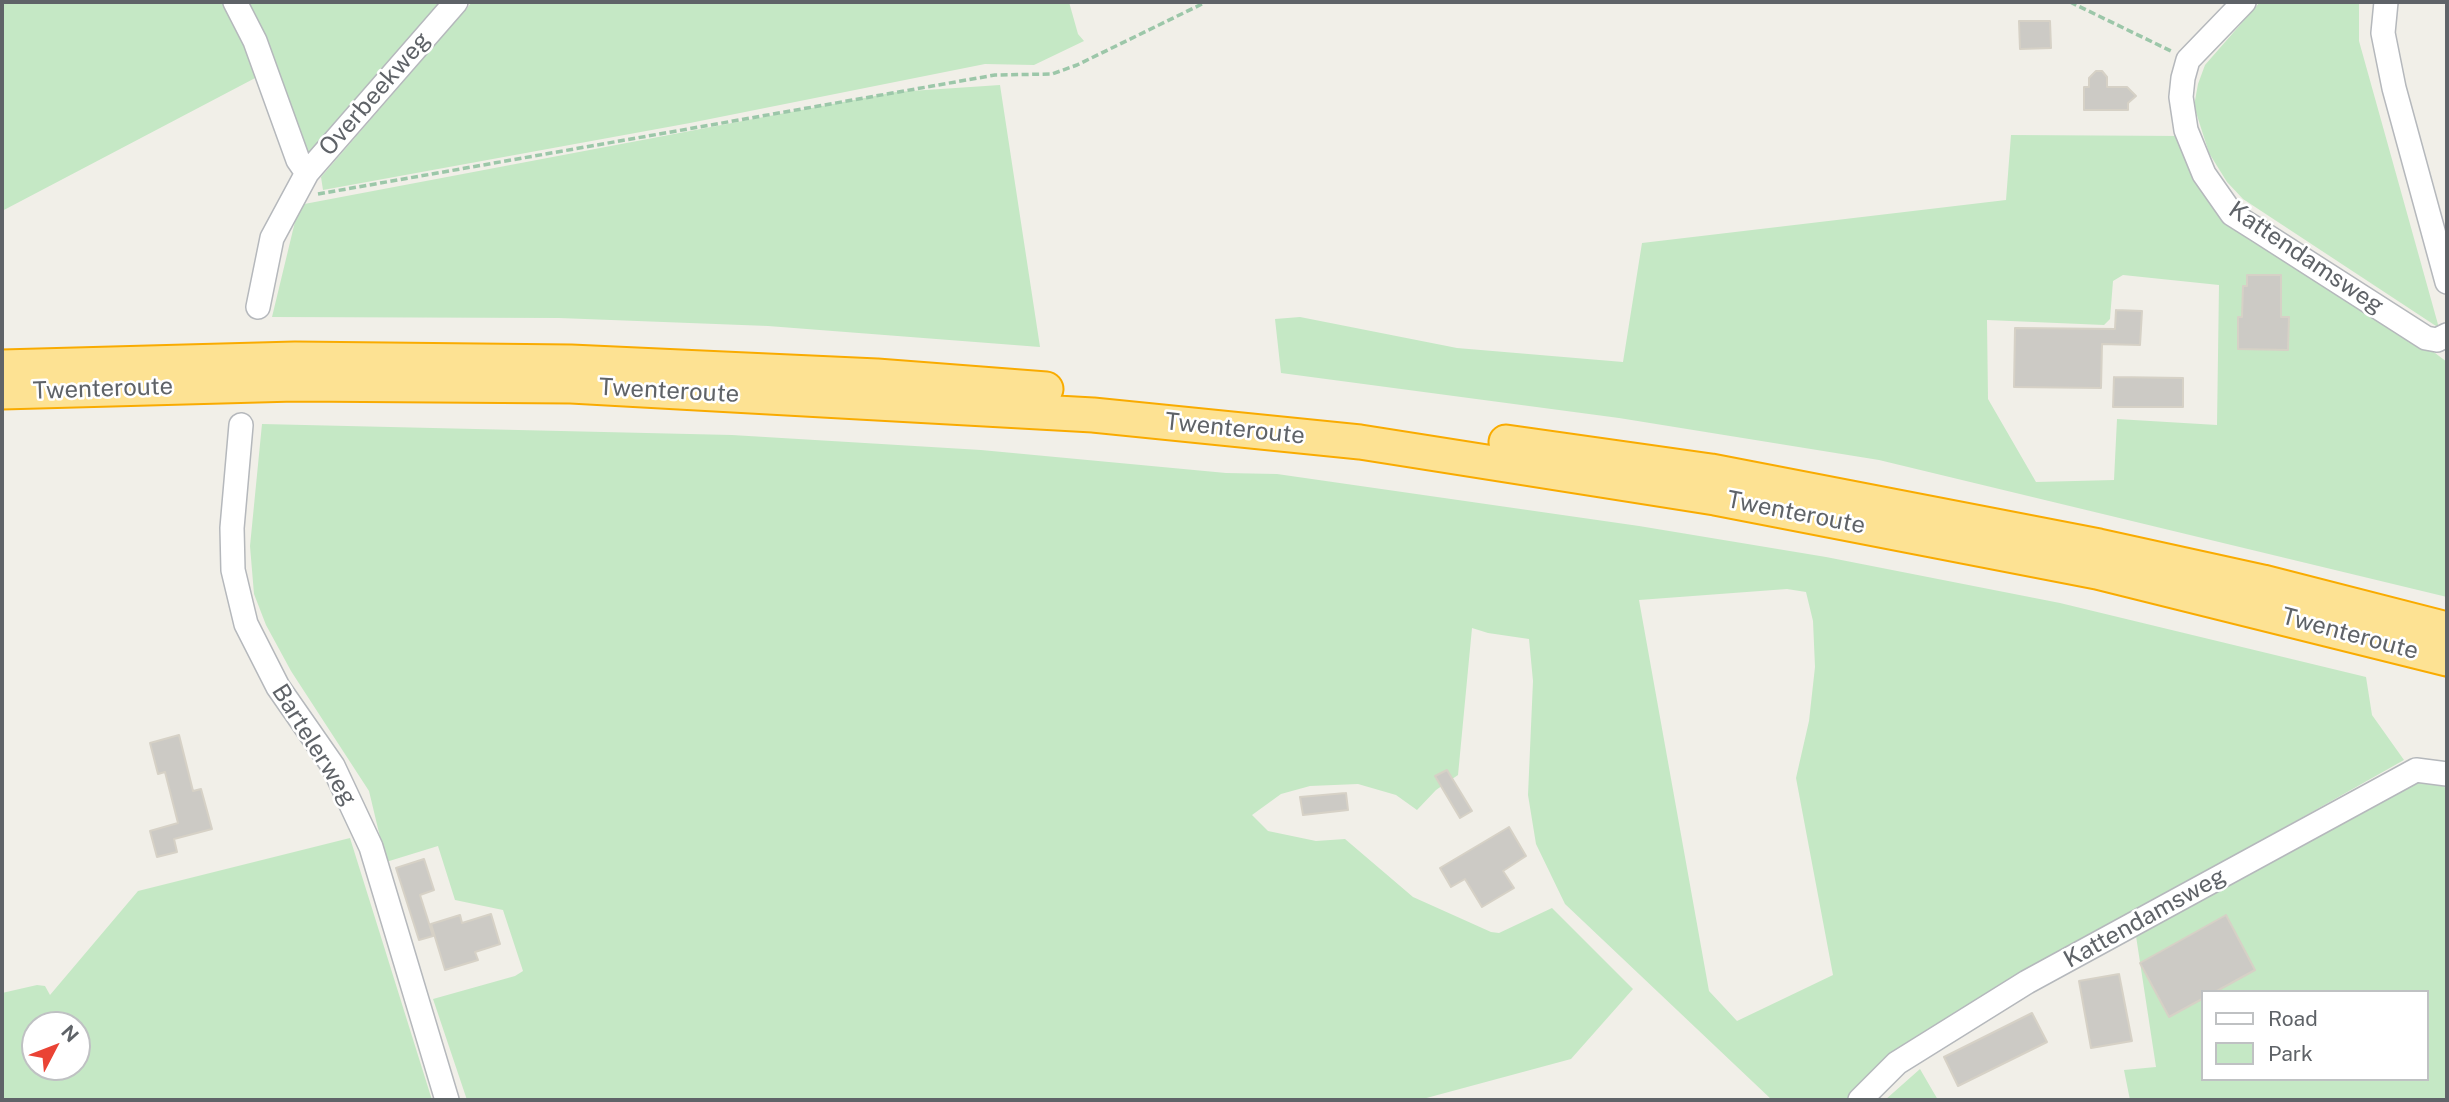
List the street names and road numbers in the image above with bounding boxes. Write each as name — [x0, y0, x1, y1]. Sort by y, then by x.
street label: Overbeekweg — [313, 26, 437, 162]
street label: Kattendamsweg — [2223, 196, 2389, 320]
street label: Twenteroute — [32, 372, 174, 406]
street label: Twenteroute — [598, 373, 740, 409]
street label: Twenteroute — [1164, 407, 1306, 451]
street label: Twenteroute — [1724, 485, 1868, 541]
street label: Twenteroute — [2278, 602, 2422, 666]
street label: Bartelerweg — [265, 679, 363, 811]
street label: Kattendamsweg — [2059, 862, 2231, 974]

